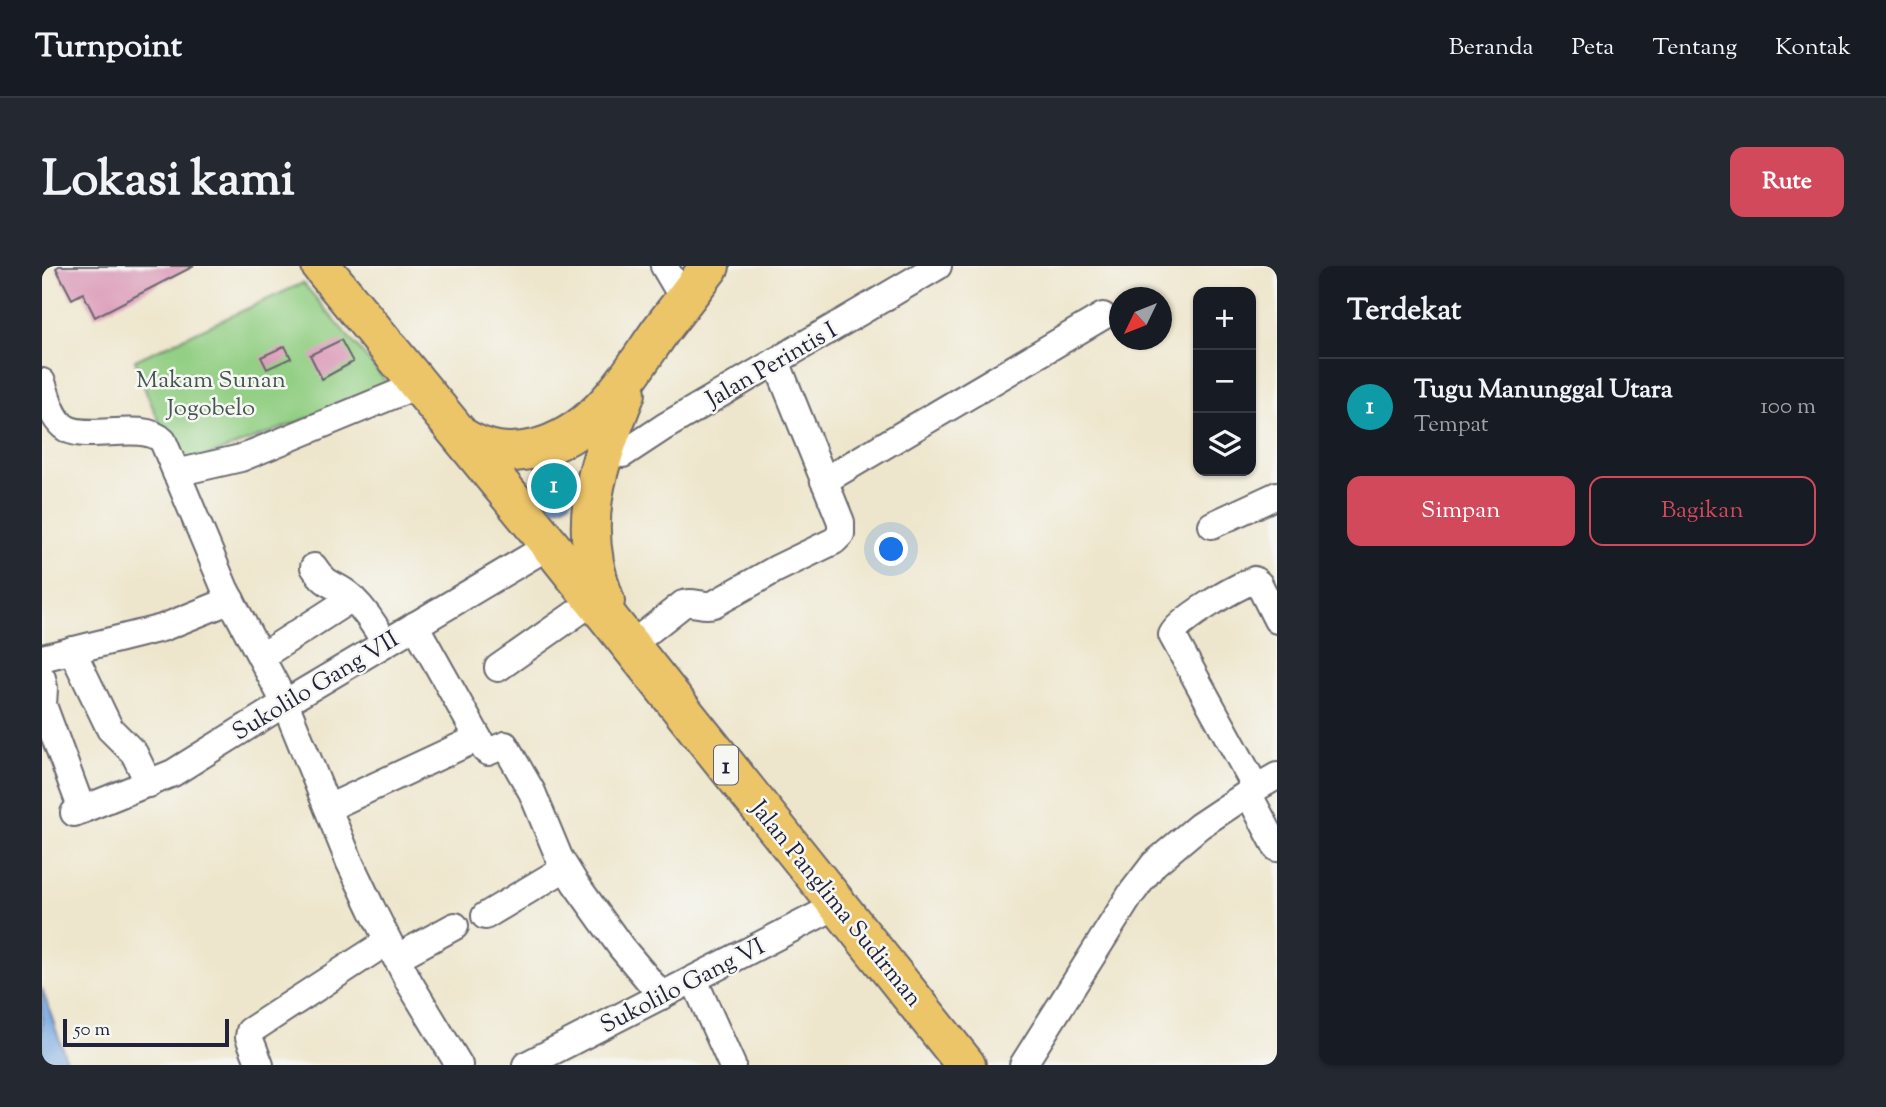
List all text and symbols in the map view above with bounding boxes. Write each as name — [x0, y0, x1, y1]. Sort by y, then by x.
text: Turnpoint — [35, 24, 182, 72]
text: Beranda — [1449, 31, 1534, 65]
text: Peta — [1572, 31, 1614, 65]
text: Tentang — [1652, 31, 1737, 65]
text: Kontak — [1775, 31, 1851, 65]
text: Lokasi kami — [42, 147, 295, 217]
button: Rute — [1730, 147, 1844, 217]
north arrow — [1109, 287, 1172, 350]
map controls — [1193, 287, 1256, 476]
button: + — [1193, 287, 1256, 350]
text: Terdekat — [1347, 290, 1461, 333]
street label: Jalan Perintis I — [699, 314, 844, 418]
button: − — [1193, 350, 1256, 413]
park label: Makam Sunan Jogobelo — [136, 364, 286, 426]
text: Tugu Manunggal Utara — [1414, 372, 1673, 409]
text: 1 — [1366, 391, 1374, 424]
text: 100 m — [1760, 391, 1816, 424]
text: Tempat — [1414, 409, 1489, 442]
button: layers — [1193, 413, 1256, 476]
pin: 1 — [531, 460, 577, 512]
button: Simpan — [1347, 476, 1575, 546]
button: Bagikan — [1589, 476, 1816, 546]
your location — [874, 532, 908, 566]
street label: Sukolilo Gang VII — [226, 624, 406, 750]
road number: 1 — [714, 746, 738, 785]
street label: Jalan Panglima Sudirman — [740, 792, 930, 1015]
street label: Sukolilo Gang VI — [595, 931, 771, 1043]
scale bar — [63, 1016, 229, 1048]
text: 50 m — [74, 1017, 110, 1044]

